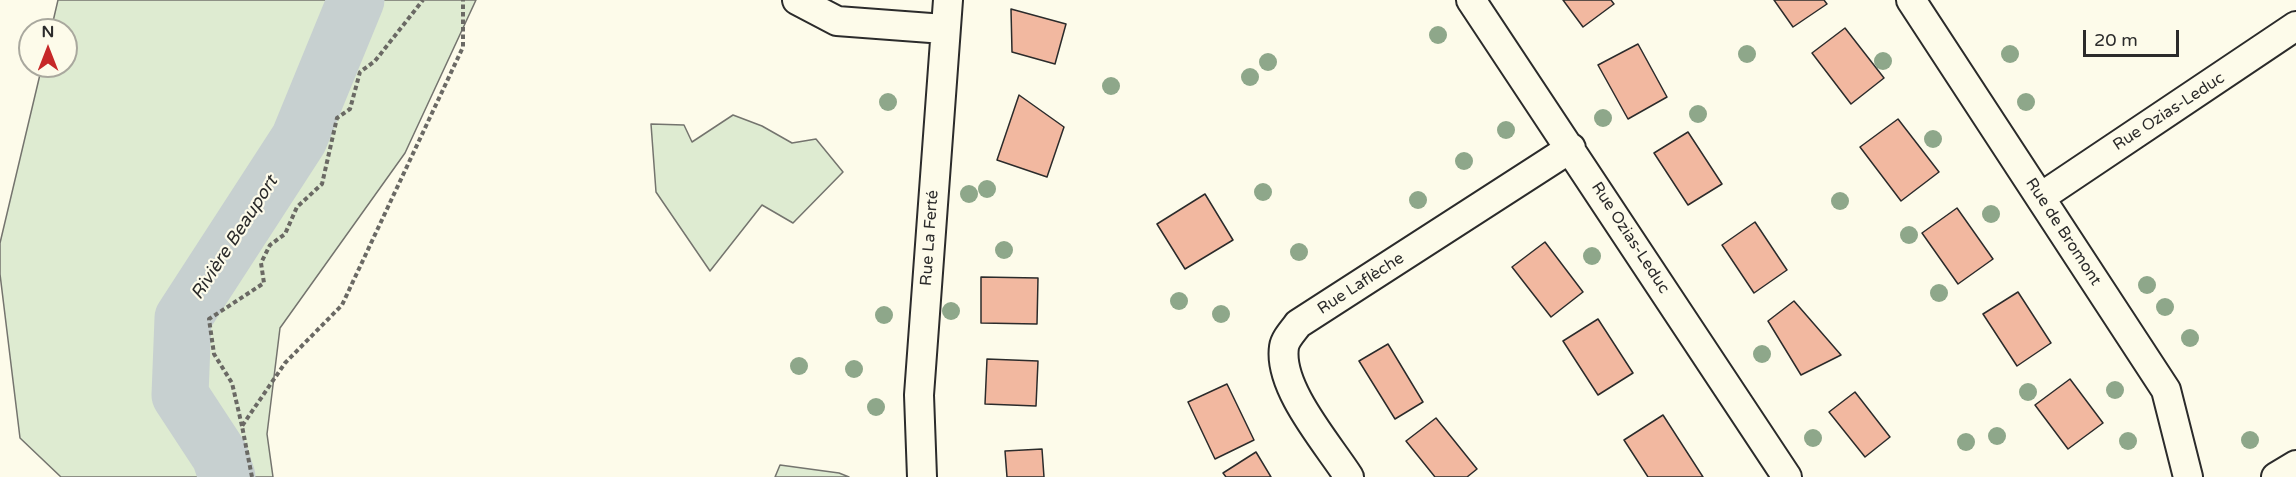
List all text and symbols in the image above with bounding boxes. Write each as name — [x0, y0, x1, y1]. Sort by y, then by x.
north arrow — [18, 18, 78, 78]
scale bar — [2086, 18, 2182, 56]
text: N — [42, 22, 54, 42]
text: 20 m — [2094, 29, 2138, 51]
street label: Rue Ozias-Leduc — [2110, 69, 2228, 155]
water label: Rivière Beauport — [187, 172, 283, 304]
street label: Rue de Bromont — [2021, 175, 2105, 289]
street label: Rue Ozias-Leduc — [1587, 179, 1673, 297]
street label: Rue La Ferté — [917, 189, 943, 287]
street label: Rue Laflèche — [1314, 249, 1408, 319]

